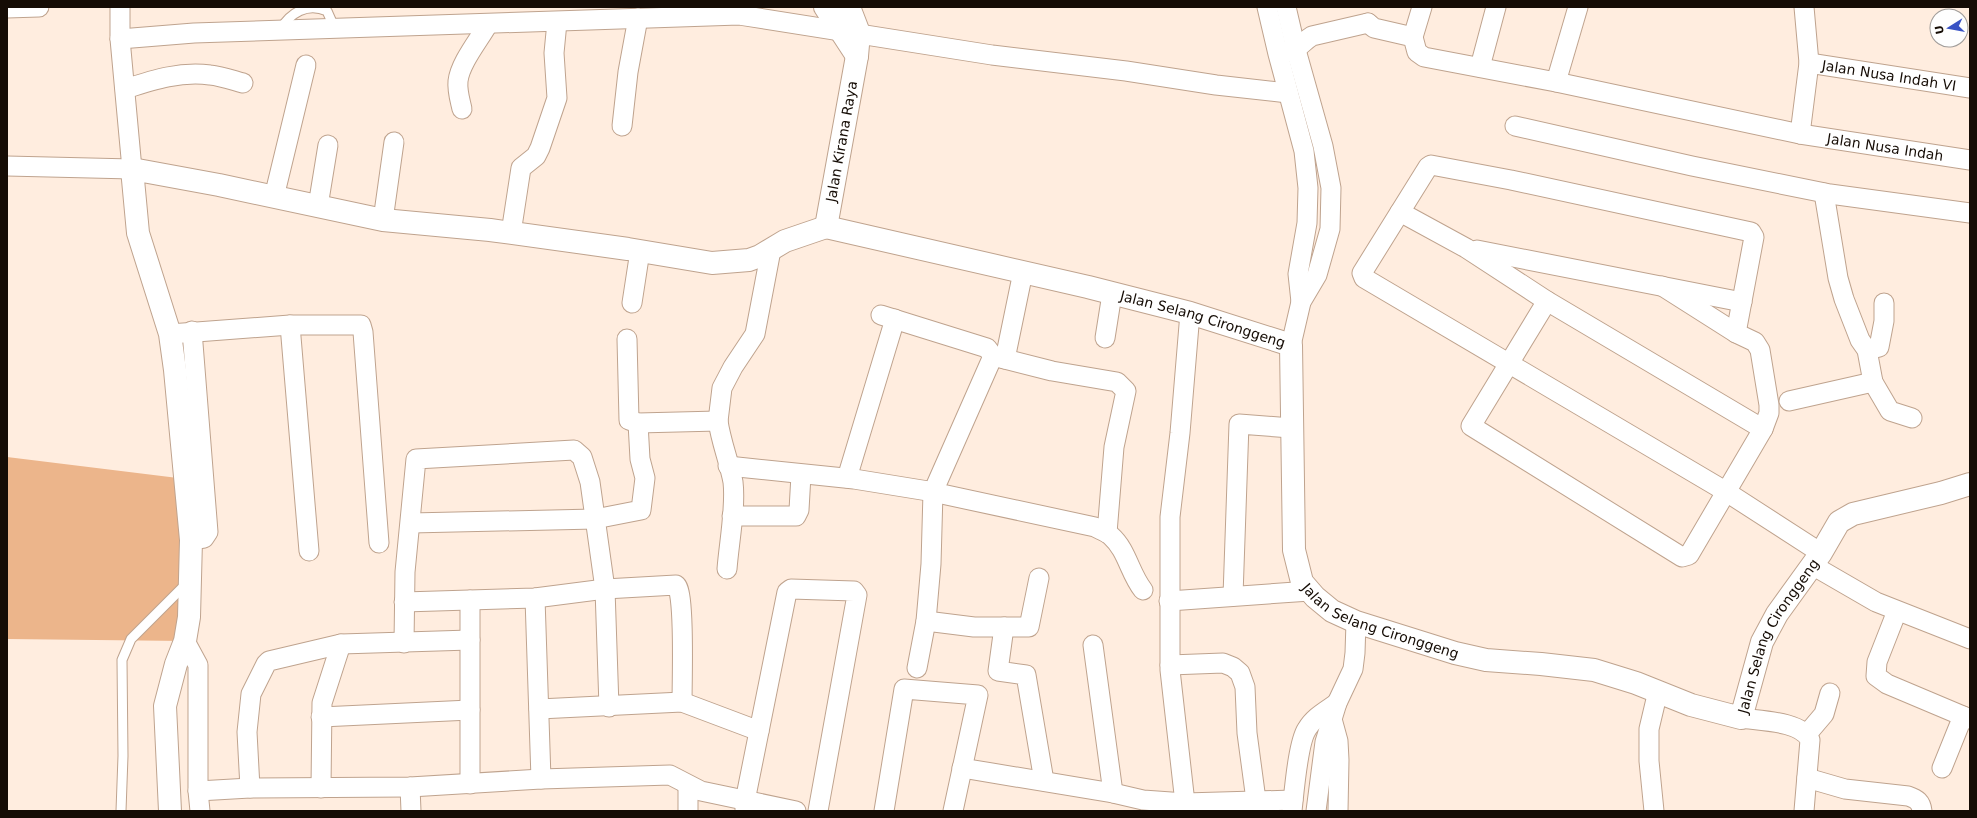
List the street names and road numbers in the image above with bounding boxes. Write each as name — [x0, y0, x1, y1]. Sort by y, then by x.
street label: Jalan Nusa Indah VI — [1820, 57, 1957, 94]
street label: Jalan Kirana Raya — [823, 80, 860, 204]
street label: Jalan Nusa Indah — [1825, 130, 1945, 164]
street label: Jalan Selang Cironggeng — [1117, 287, 1287, 351]
street label: Jalan Selang Cironggeng — [1734, 556, 1822, 716]
street label: Jalan Selang Cironggeng — [1298, 579, 1461, 662]

